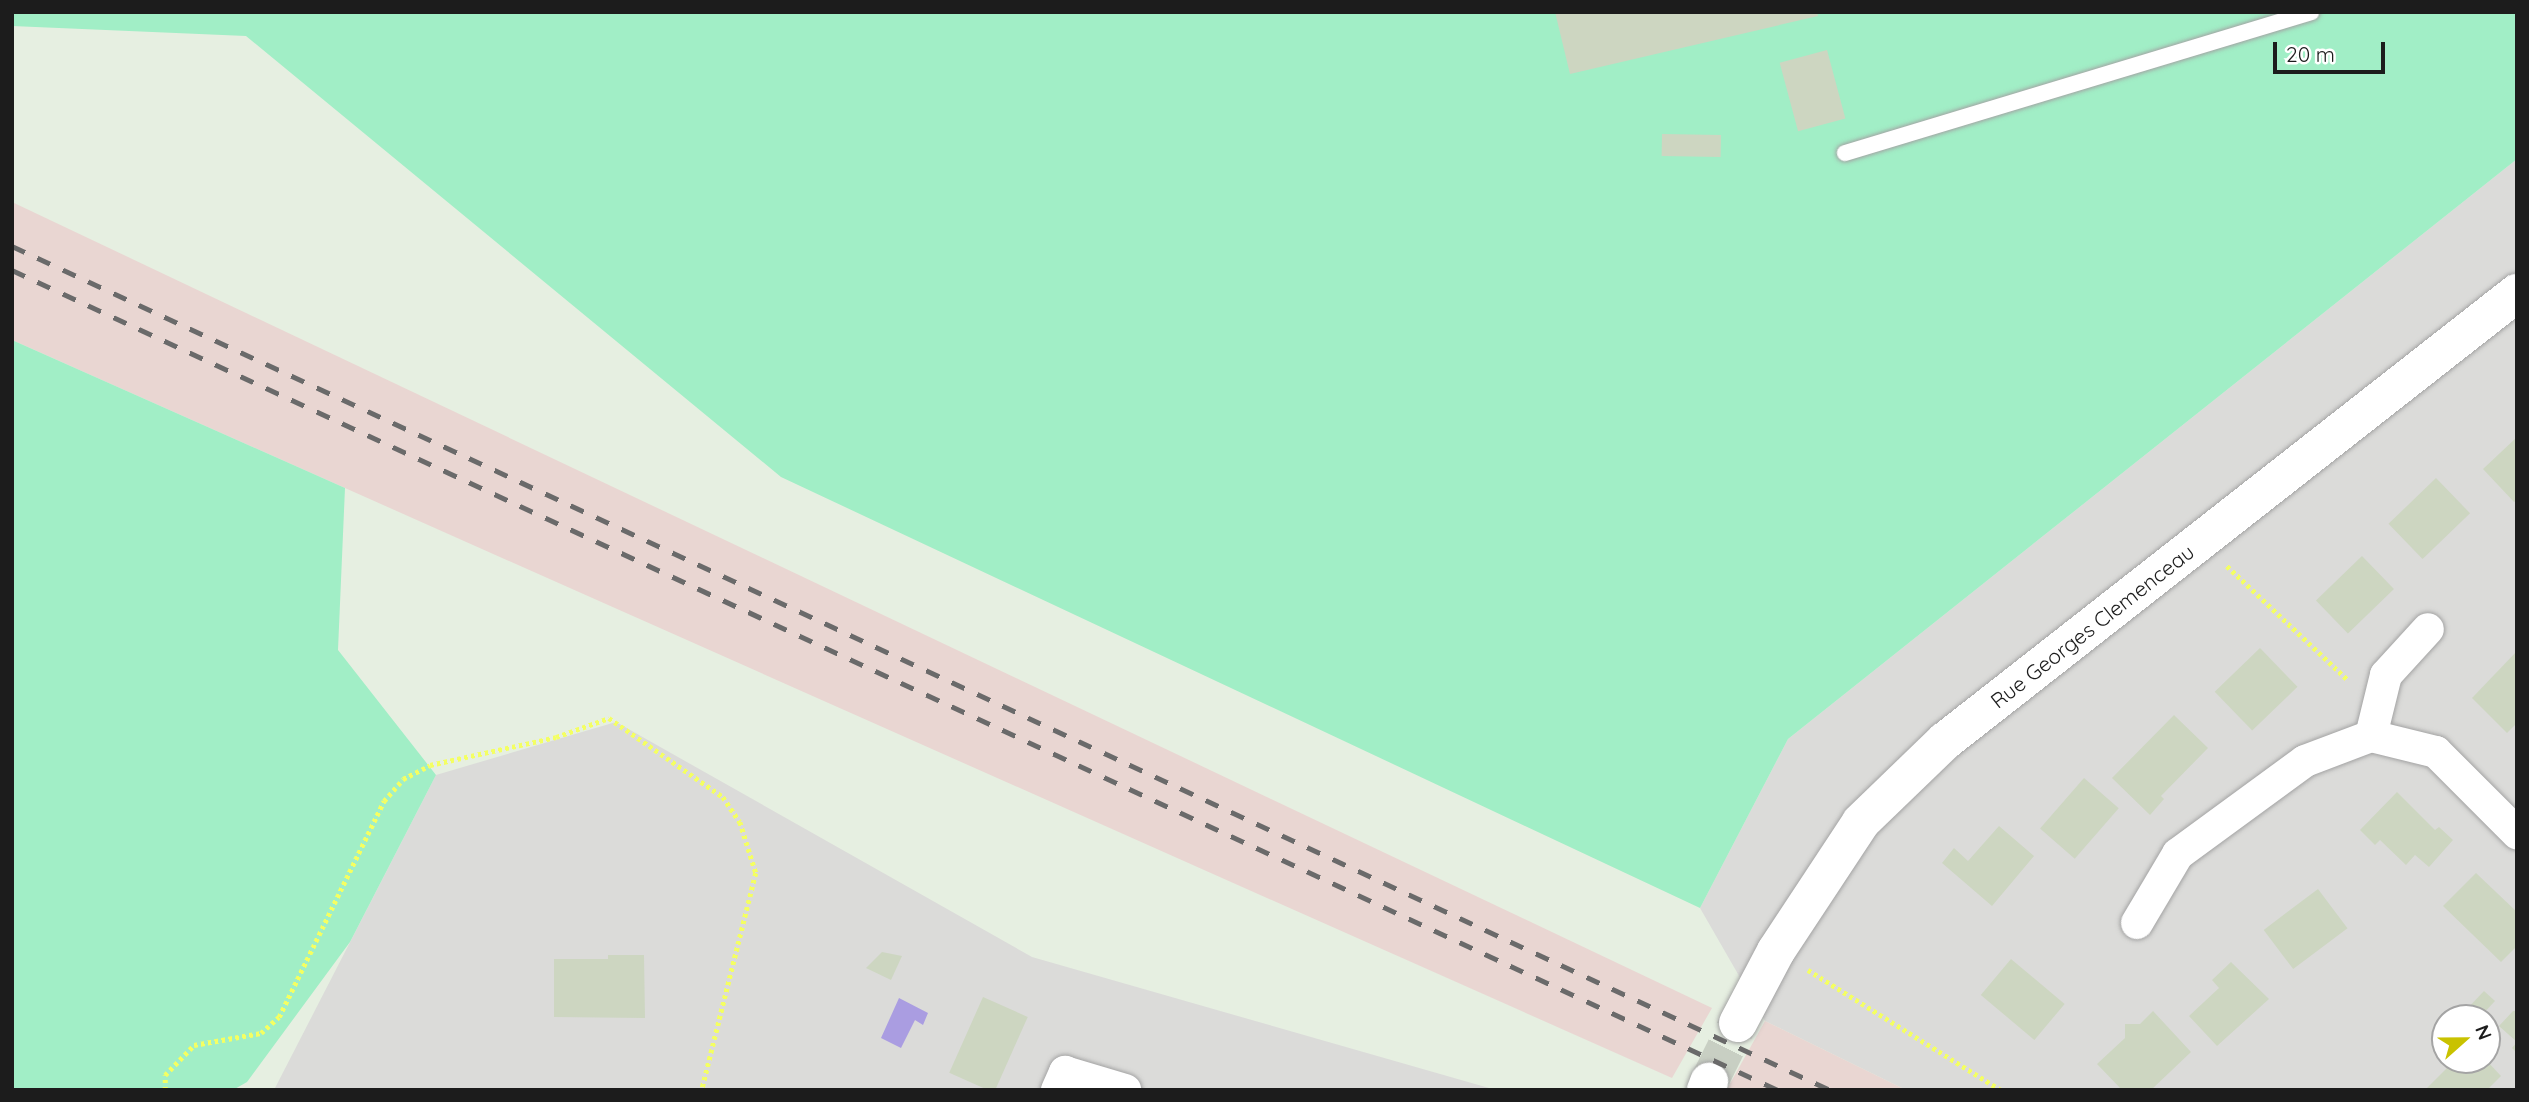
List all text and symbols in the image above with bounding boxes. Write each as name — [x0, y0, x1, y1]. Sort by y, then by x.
scale bar — [2277, 28, 2389, 72]
text: 20 m — [2286, 41, 2335, 67]
street label: Rue Georges Clemenceau — [1985, 539, 2199, 713]
north arrow — [2431, 1004, 2501, 1074]
text: N — [2470, 1021, 2497, 1043]

